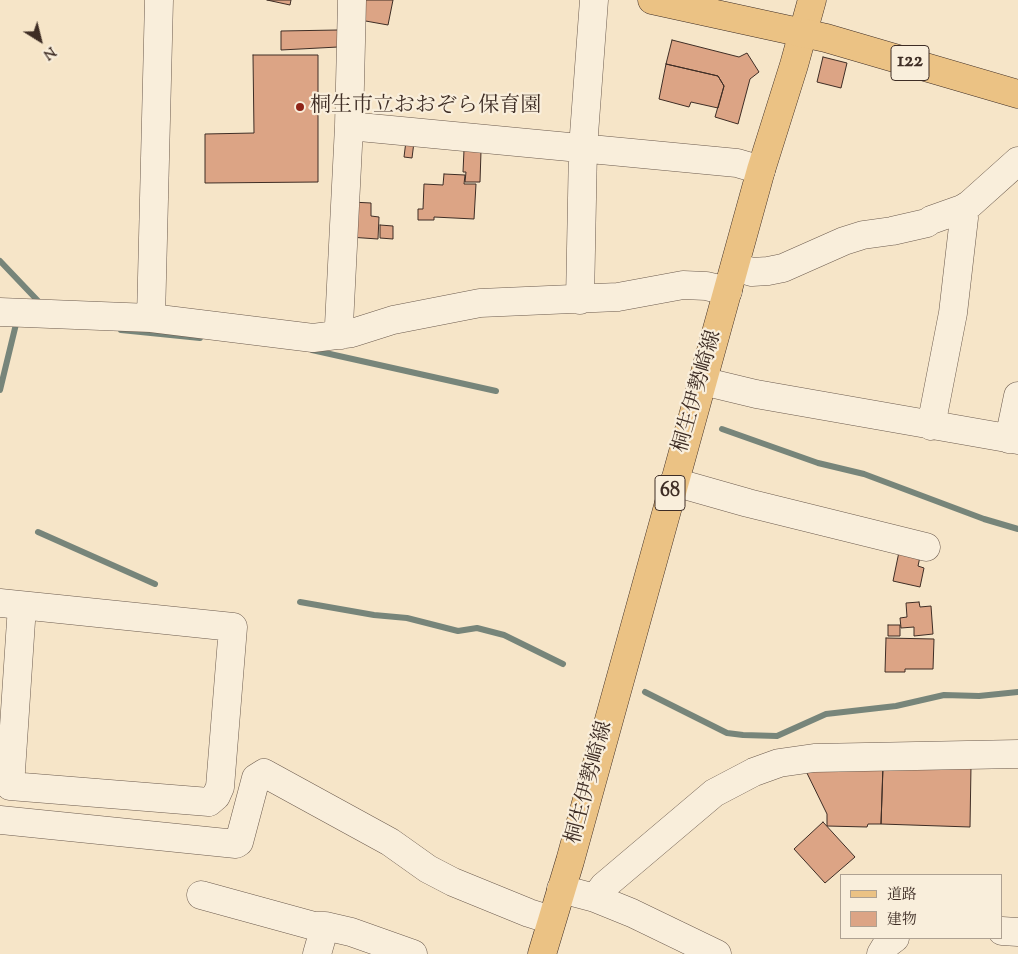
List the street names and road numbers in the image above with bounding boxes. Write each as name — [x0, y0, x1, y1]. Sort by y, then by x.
road number: 122 — [891, 46, 929, 80]
street label: 桐生伊勢崎線 — [670, 328, 728, 456]
road number: 68 — [655, 476, 685, 510]
street label: 桐生伊勢崎線 — [563, 719, 619, 847]

